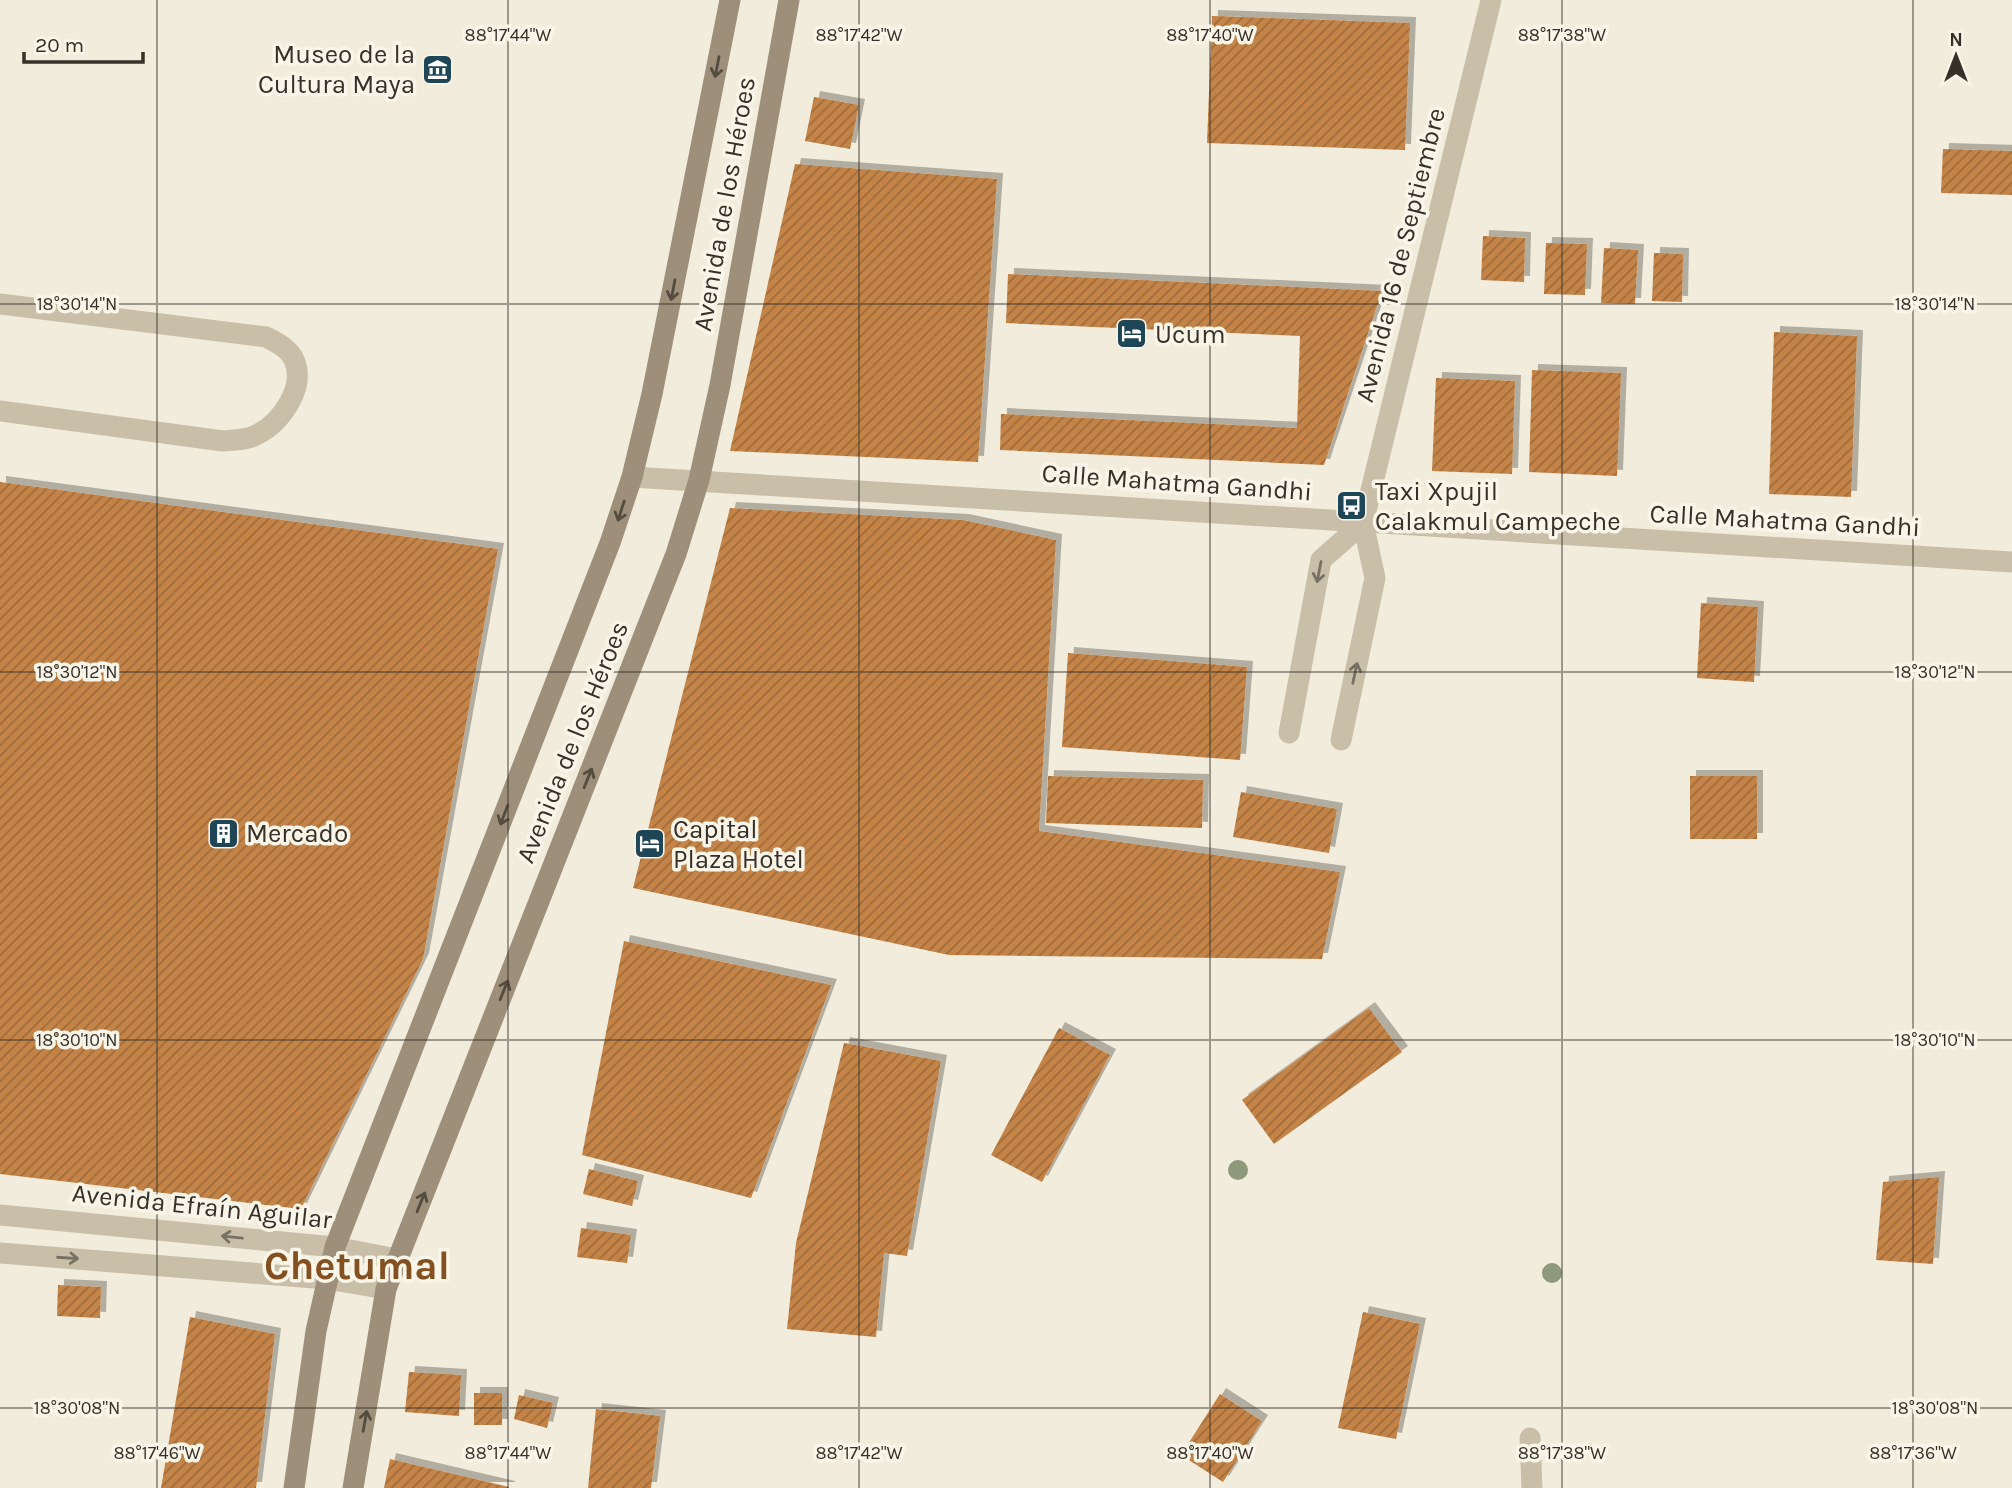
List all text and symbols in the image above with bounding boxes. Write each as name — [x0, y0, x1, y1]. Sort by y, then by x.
scale bar — [24, 21, 144, 65]
north arrow — [1921, 21, 1991, 91]
text: 88°17'44"W — [465, 24, 551, 46]
text: 88°17'42"W — [815, 24, 903, 46]
text: 88°17'40"W — [1166, 24, 1254, 46]
text: 88°17'38"W — [1518, 24, 1606, 46]
text: N — [1949, 29, 1963, 51]
text: 20 m — [35, 33, 84, 57]
place label: Museo de la Cultura Maya — [258, 39, 415, 100]
museum icon: Museo de la Cultura Maya — [421, 52, 455, 86]
one-way arrow — [710, 55, 723, 78]
street label: Avenida de los Héroes — [687, 74, 762, 334]
street label: Avenida 16 de Septiembre — [1349, 105, 1452, 406]
one-way arrow — [665, 278, 679, 301]
text: 18°30'14"N — [37, 293, 117, 315]
text: 18°30'14"N — [1895, 293, 1975, 315]
hotel icon: Ucum — [1115, 317, 1149, 351]
place label: Ucum — [1155, 319, 1225, 350]
street label: Calle Mahatma Gandhi — [1041, 458, 1313, 507]
place label: Taxi Xpujil Calakmul Campeche — [1375, 476, 1621, 537]
bus stop icon: Taxi Xpujil Calakmul Campeche — [1335, 489, 1369, 523]
street label: Calle Mahatma Gandhi — [1649, 498, 1921, 543]
one-way arrow — [613, 500, 626, 522]
one-way arrow — [1312, 560, 1325, 583]
street label: Avenida de los Héroes — [510, 617, 635, 867]
text: 18°30'12"N — [36, 661, 118, 683]
text: 18°30'12"N — [1894, 661, 1976, 683]
one-way arrow — [1348, 662, 1362, 685]
one-way arrow — [582, 768, 595, 790]
one-way arrow — [496, 804, 509, 826]
place label: Capital Plaza Hotel — [673, 814, 804, 875]
building icon: Mercado — [206, 816, 240, 850]
place label: Mercado — [246, 818, 348, 849]
hotel icon: Capital Plaza Hotel — [633, 827, 667, 861]
one-way arrow — [499, 980, 512, 1001]
text: 18°30'10"N — [36, 1029, 118, 1051]
text: 18°30'10"N — [1894, 1029, 1976, 1051]
street label: Avenida Efraín Aguilar — [71, 1177, 334, 1236]
one-way arrow — [415, 1191, 428, 1213]
one-way arrow — [221, 1230, 244, 1243]
district label: Chetumal — [264, 1242, 450, 1289]
one-way arrow — [56, 1252, 79, 1265]
text: 18°30'08"N — [34, 1397, 120, 1419]
text: 18°30'08"N — [1892, 1397, 1978, 1419]
one-way arrow — [359, 1410, 372, 1433]
text: 88°17'46"W — [113, 1442, 201, 1464]
text: 88°17'44"W — [465, 1442, 551, 1464]
text: 88°17'42"W — [815, 1442, 903, 1464]
text: 88°17'40"W — [1166, 1442, 1254, 1464]
text: 88°17'38"W — [1518, 1442, 1606, 1464]
text: 88°17'36"W — [1869, 1442, 1957, 1464]

